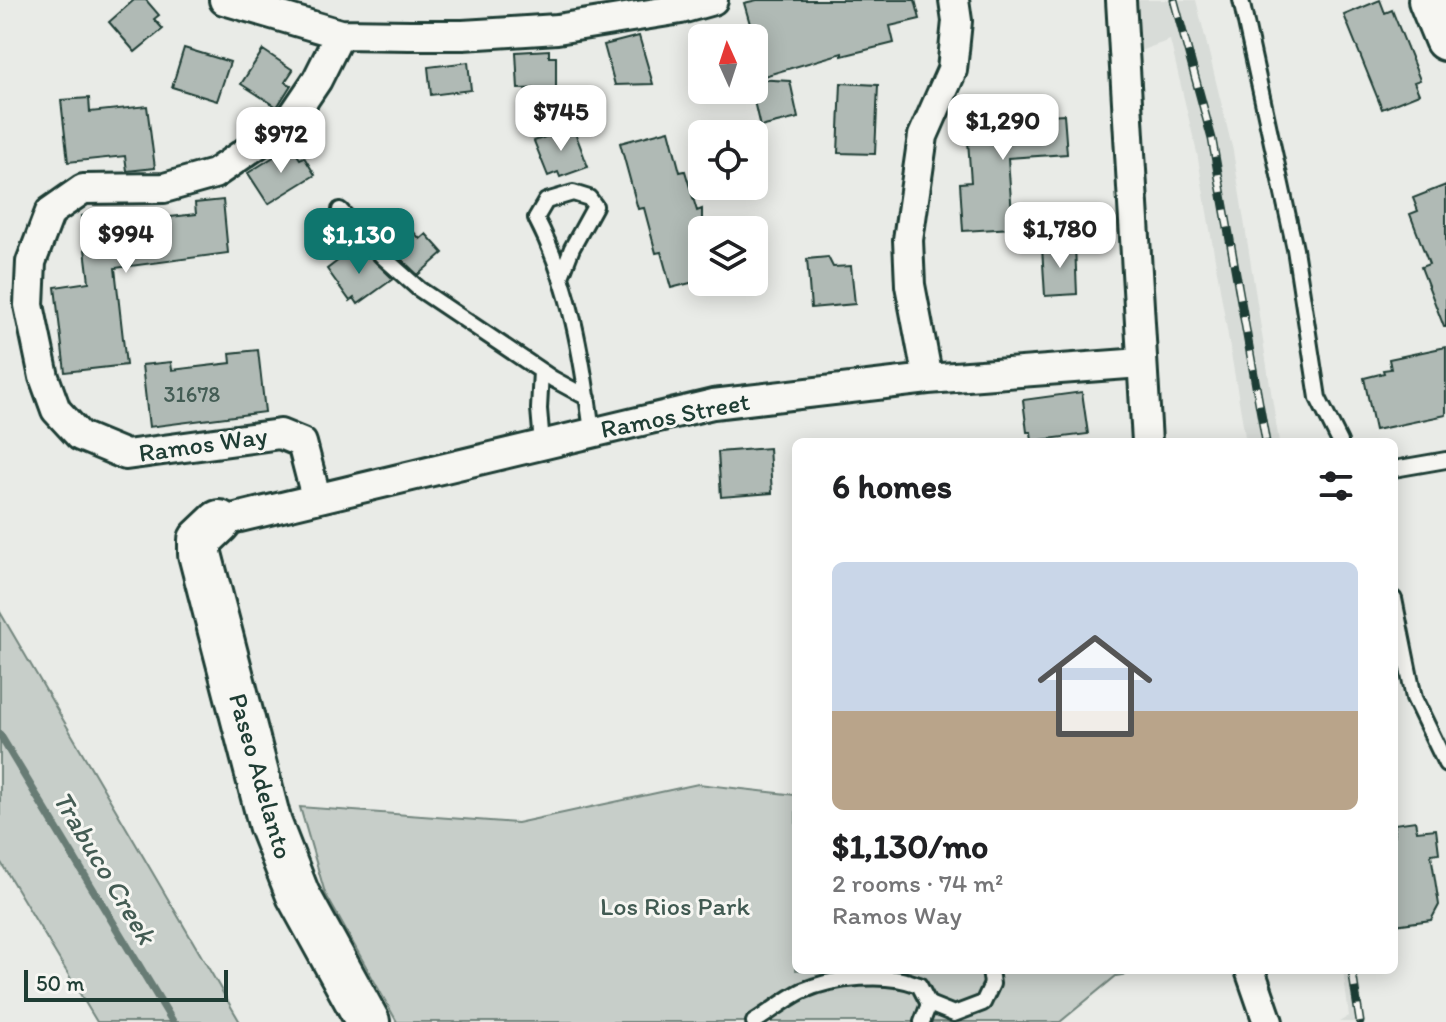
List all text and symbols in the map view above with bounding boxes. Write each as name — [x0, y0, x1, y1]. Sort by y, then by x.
north arrow — [688, 24, 768, 104]
map controls — [688, 24, 768, 296]
pin: $745 — [514, 85, 608, 153]
pin: $1,290 — [938, 94, 1068, 162]
text: $745 — [533, 95, 589, 127]
text: $1,290 — [966, 104, 1040, 136]
pin: $972 — [234, 107, 328, 175]
text: $972 — [254, 117, 308, 149]
button: locate — [688, 120, 768, 200]
pin: $1,780 — [995, 202, 1125, 270]
pin: $994 — [79, 207, 173, 275]
pin: $1,130 — [294, 208, 424, 276]
text: $1,780 — [1023, 212, 1097, 244]
button: layers — [688, 216, 768, 296]
text: $994 — [98, 217, 154, 249]
text: $1,130 — [322, 218, 396, 250]
house number: 31678 — [164, 381, 220, 408]
street label: Ramos Street — [598, 385, 752, 445]
street label: Ramos Way — [137, 419, 269, 469]
icon: filters — [1314, 464, 1358, 508]
text: 6 homes — [832, 466, 952, 507]
icon: home — [1023, 614, 1167, 758]
street label: Paseo Adelanto — [222, 689, 300, 863]
water label: Trabuco Creek — [46, 784, 165, 951]
text: $1,130/mo — [832, 826, 988, 867]
text: 2 rooms · 74 m² — [832, 867, 1003, 899]
park label: Los Rios Park — [600, 890, 750, 922]
text: Ramos Way — [832, 899, 962, 931]
scale bar — [24, 966, 228, 1002]
text: 50 m — [36, 970, 85, 997]

